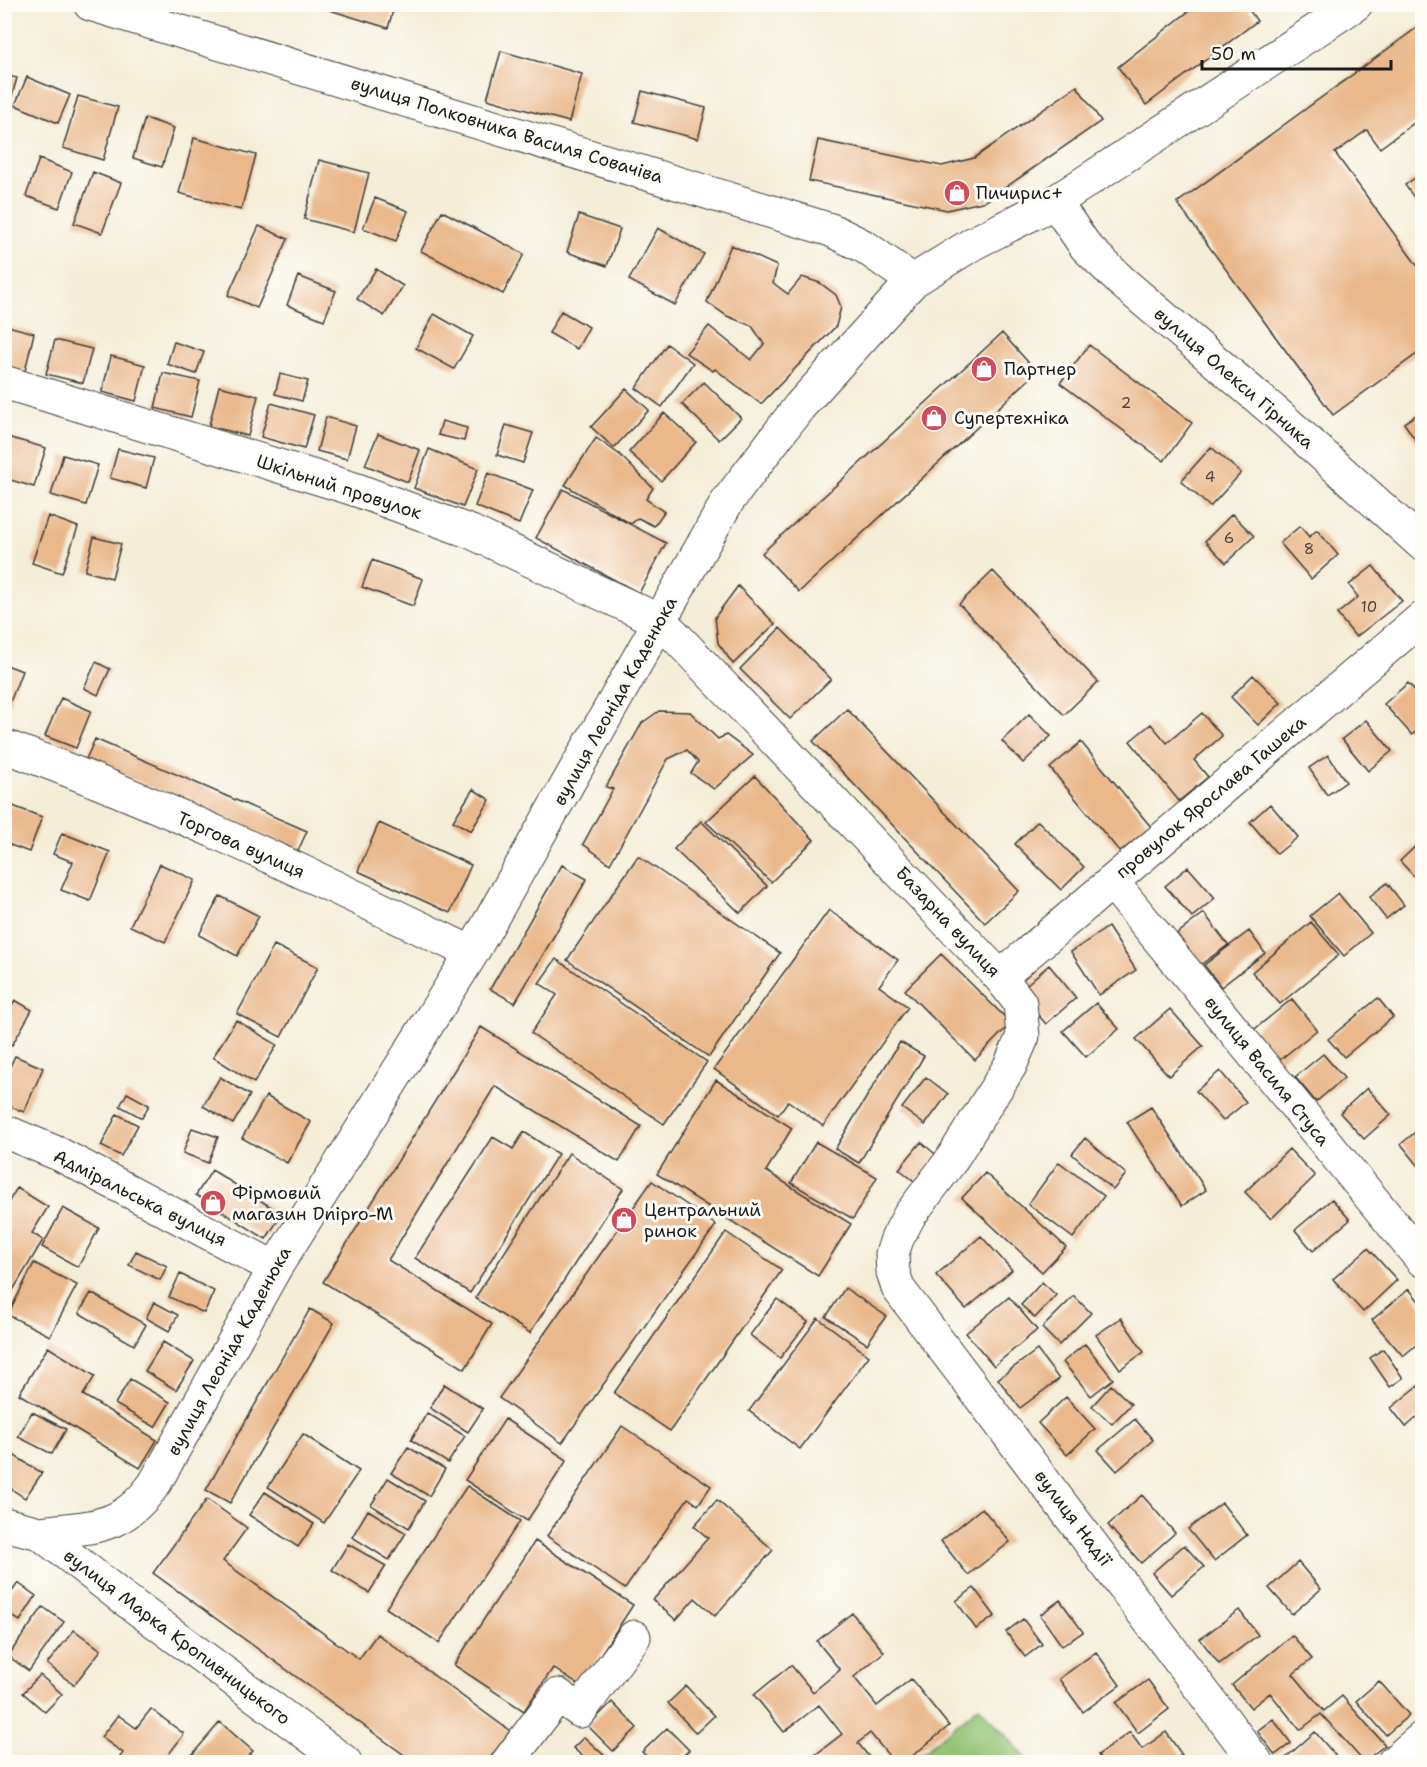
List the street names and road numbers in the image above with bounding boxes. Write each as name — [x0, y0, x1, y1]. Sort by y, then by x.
street label: вулиця Полковника Василя Совачіва — [348, 71, 666, 189]
street label: вулиця Олекси Гірника — [1149, 302, 1319, 454]
street label: Шкільний провулок — [253, 449, 425, 525]
street label: вулиця Леоніда Каденюка — [547, 592, 683, 810]
street label: провулок Ярослава Гашека — [1111, 710, 1311, 884]
street label: Торгова вулиця — [173, 806, 309, 884]
street label: Базарна вулиця — [890, 861, 1006, 983]
street label: вулиця Василя Стуса — [1199, 991, 1335, 1151]
street label: Адміральська вулиця — [49, 1144, 231, 1252]
street label: вулиця Леоніда Каденюка — [161, 1242, 297, 1460]
street label: вулиця Надії — [1029, 1465, 1118, 1572]
street label: вулиця Марка Кропивницького — [59, 1544, 295, 1730]

